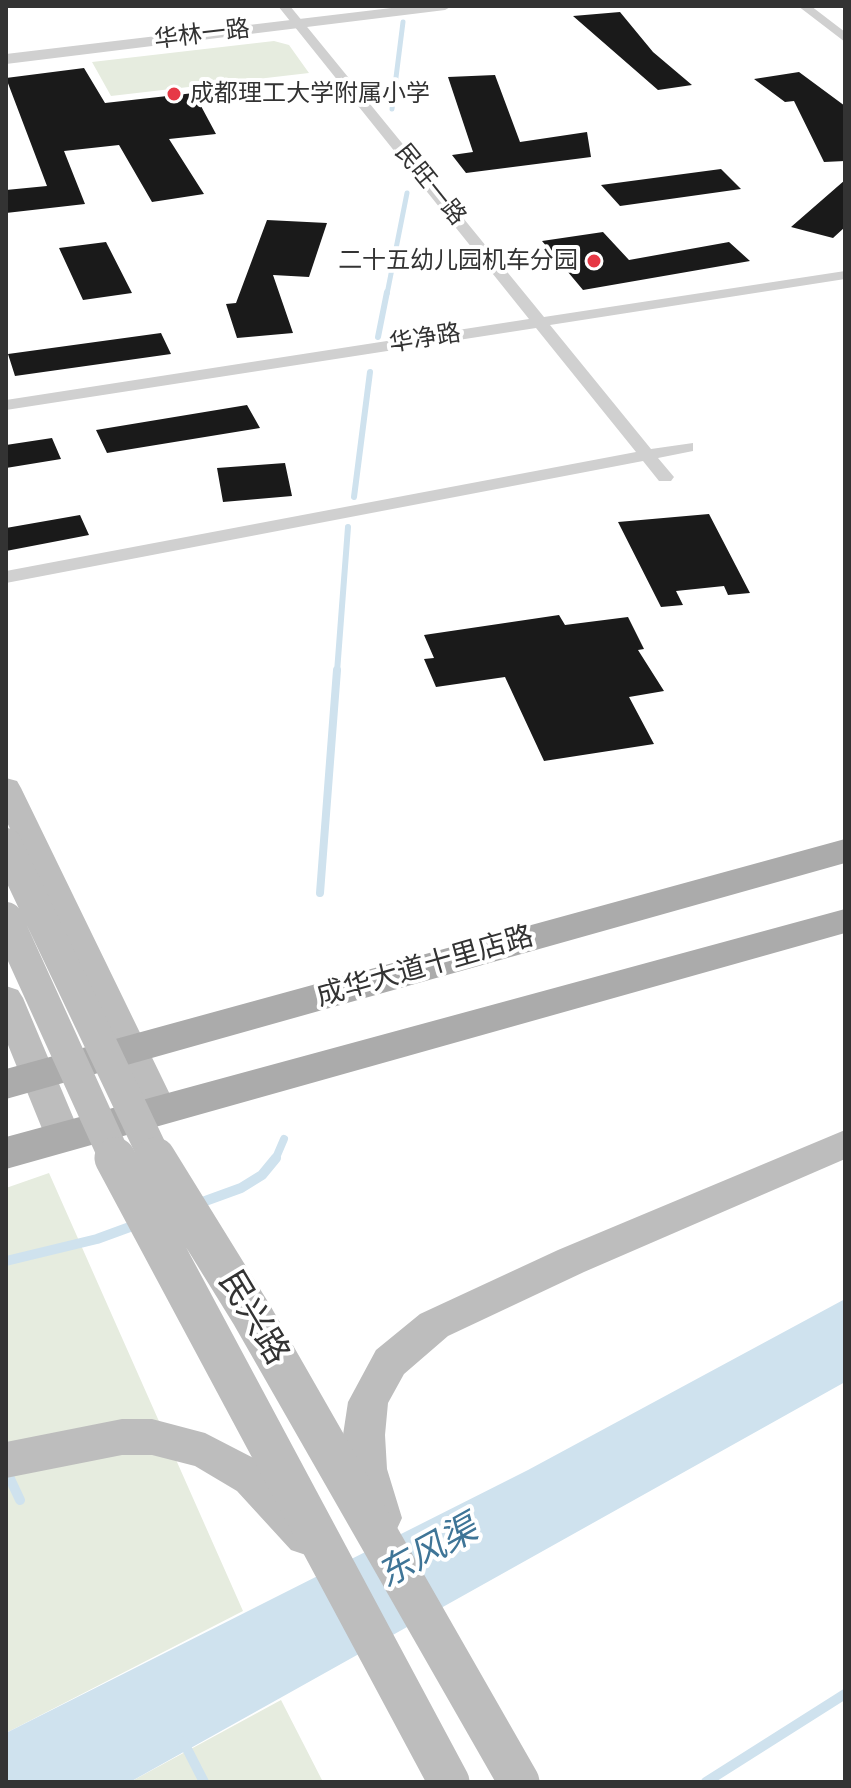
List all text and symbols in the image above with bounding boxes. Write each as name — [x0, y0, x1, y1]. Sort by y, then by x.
street label: 华林一路 — [153, 15, 251, 55]
place label: 成都理工大学附属小学 — [190, 80, 430, 108]
marker: 成都理工大学附属小学 — [165, 85, 183, 103]
street label: 民旺一路 — [389, 139, 471, 231]
place label: 二十五幼儿园机车分园 — [338, 247, 578, 275]
marker: 二十五幼儿园机车分园 — [585, 252, 603, 270]
street label: 华净路 — [387, 319, 463, 359]
street label: 成华大道十里店路 — [313, 920, 537, 1014]
street label: 民兴路 — [209, 1264, 297, 1372]
water label: 东风渠 — [370, 1508, 486, 1598]

